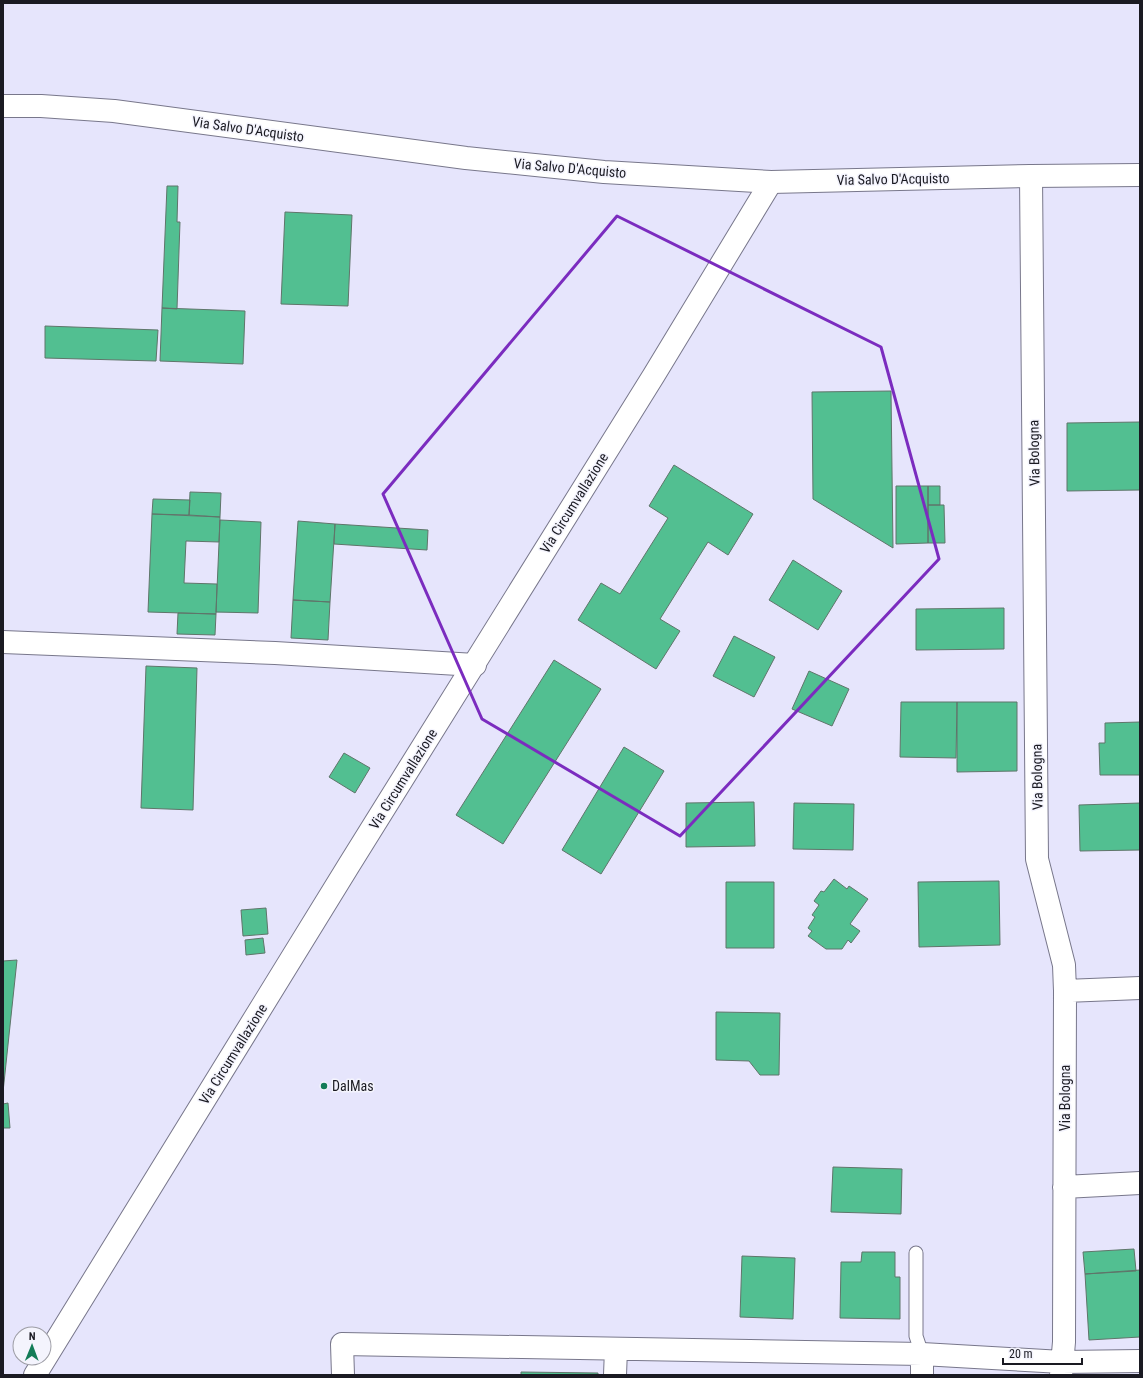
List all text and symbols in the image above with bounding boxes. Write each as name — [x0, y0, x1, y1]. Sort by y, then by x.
street label: Via Salvo D'Acquisto — [191, 113, 305, 145]
street label: Via Salvo D'Acquisto — [513, 155, 627, 181]
street label: Via Salvo D'Acquisto — [836, 170, 950, 188]
street label: Via Bologna — [1025, 420, 1043, 486]
street label: Via Circumvallazione — [537, 449, 612, 556]
street label: Via Circumvallazione — [366, 725, 441, 832]
street label: Via Bologna — [1028, 744, 1046, 810]
street label: Via Circumvallazione — [196, 1000, 271, 1107]
street label: Via Bologna — [1057, 1065, 1073, 1131]
place label: DalMas — [332, 1078, 374, 1094]
marker: DalMas — [319, 1081, 329, 1091]
north arrow — [12, 1326, 52, 1366]
text: N — [29, 1330, 36, 1343]
scale bar — [1003, 1340, 1082, 1366]
text: 20 m — [1009, 1347, 1033, 1361]

